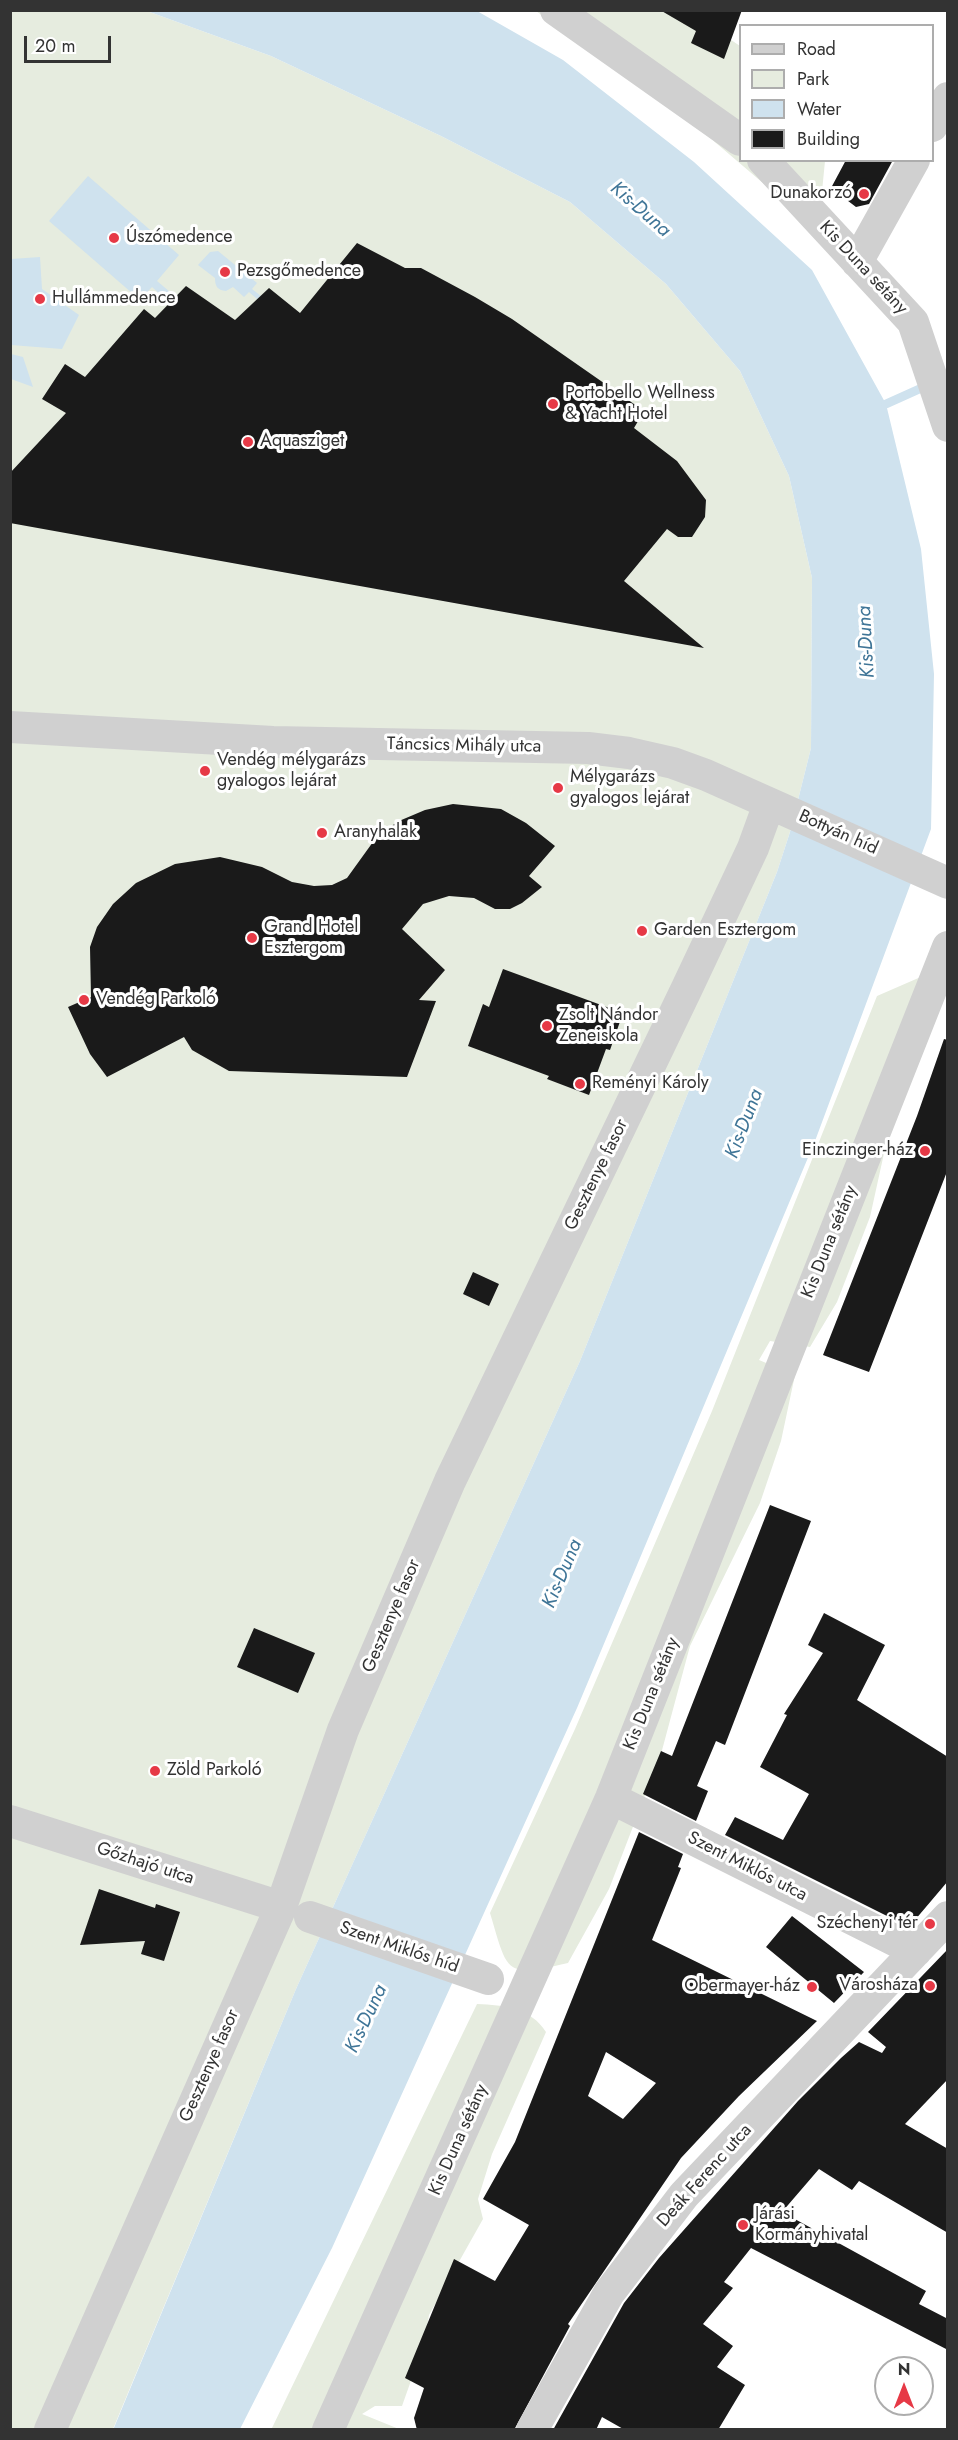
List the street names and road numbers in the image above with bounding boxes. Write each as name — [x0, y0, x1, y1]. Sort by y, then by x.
street label: Kis Duna sétány — [814, 217, 912, 319]
street label: Táncsics Mihály utca — [387, 734, 541, 758]
street label: Bottyán híd — [795, 806, 881, 860]
street label: Gesztenye fasor — [561, 1116, 633, 1234]
street label: Kis Duna sétány — [798, 1183, 862, 1301]
street label: Gesztenye fasor — [358, 1556, 426, 1676]
street label: Kis Duna sétány — [620, 1635, 684, 1753]
street label: Szent Miklós utca — [684, 1828, 810, 1906]
street label: Gőzhajó utca — [94, 1838, 196, 1890]
street label: Szent Miklós híd — [337, 1918, 461, 1978]
street label: Gesztenye fasor — [176, 2006, 244, 2126]
street label: Kis Duna sétány — [425, 2081, 493, 2199]
street label: Deák Ferenc utca — [653, 2120, 757, 2232]

